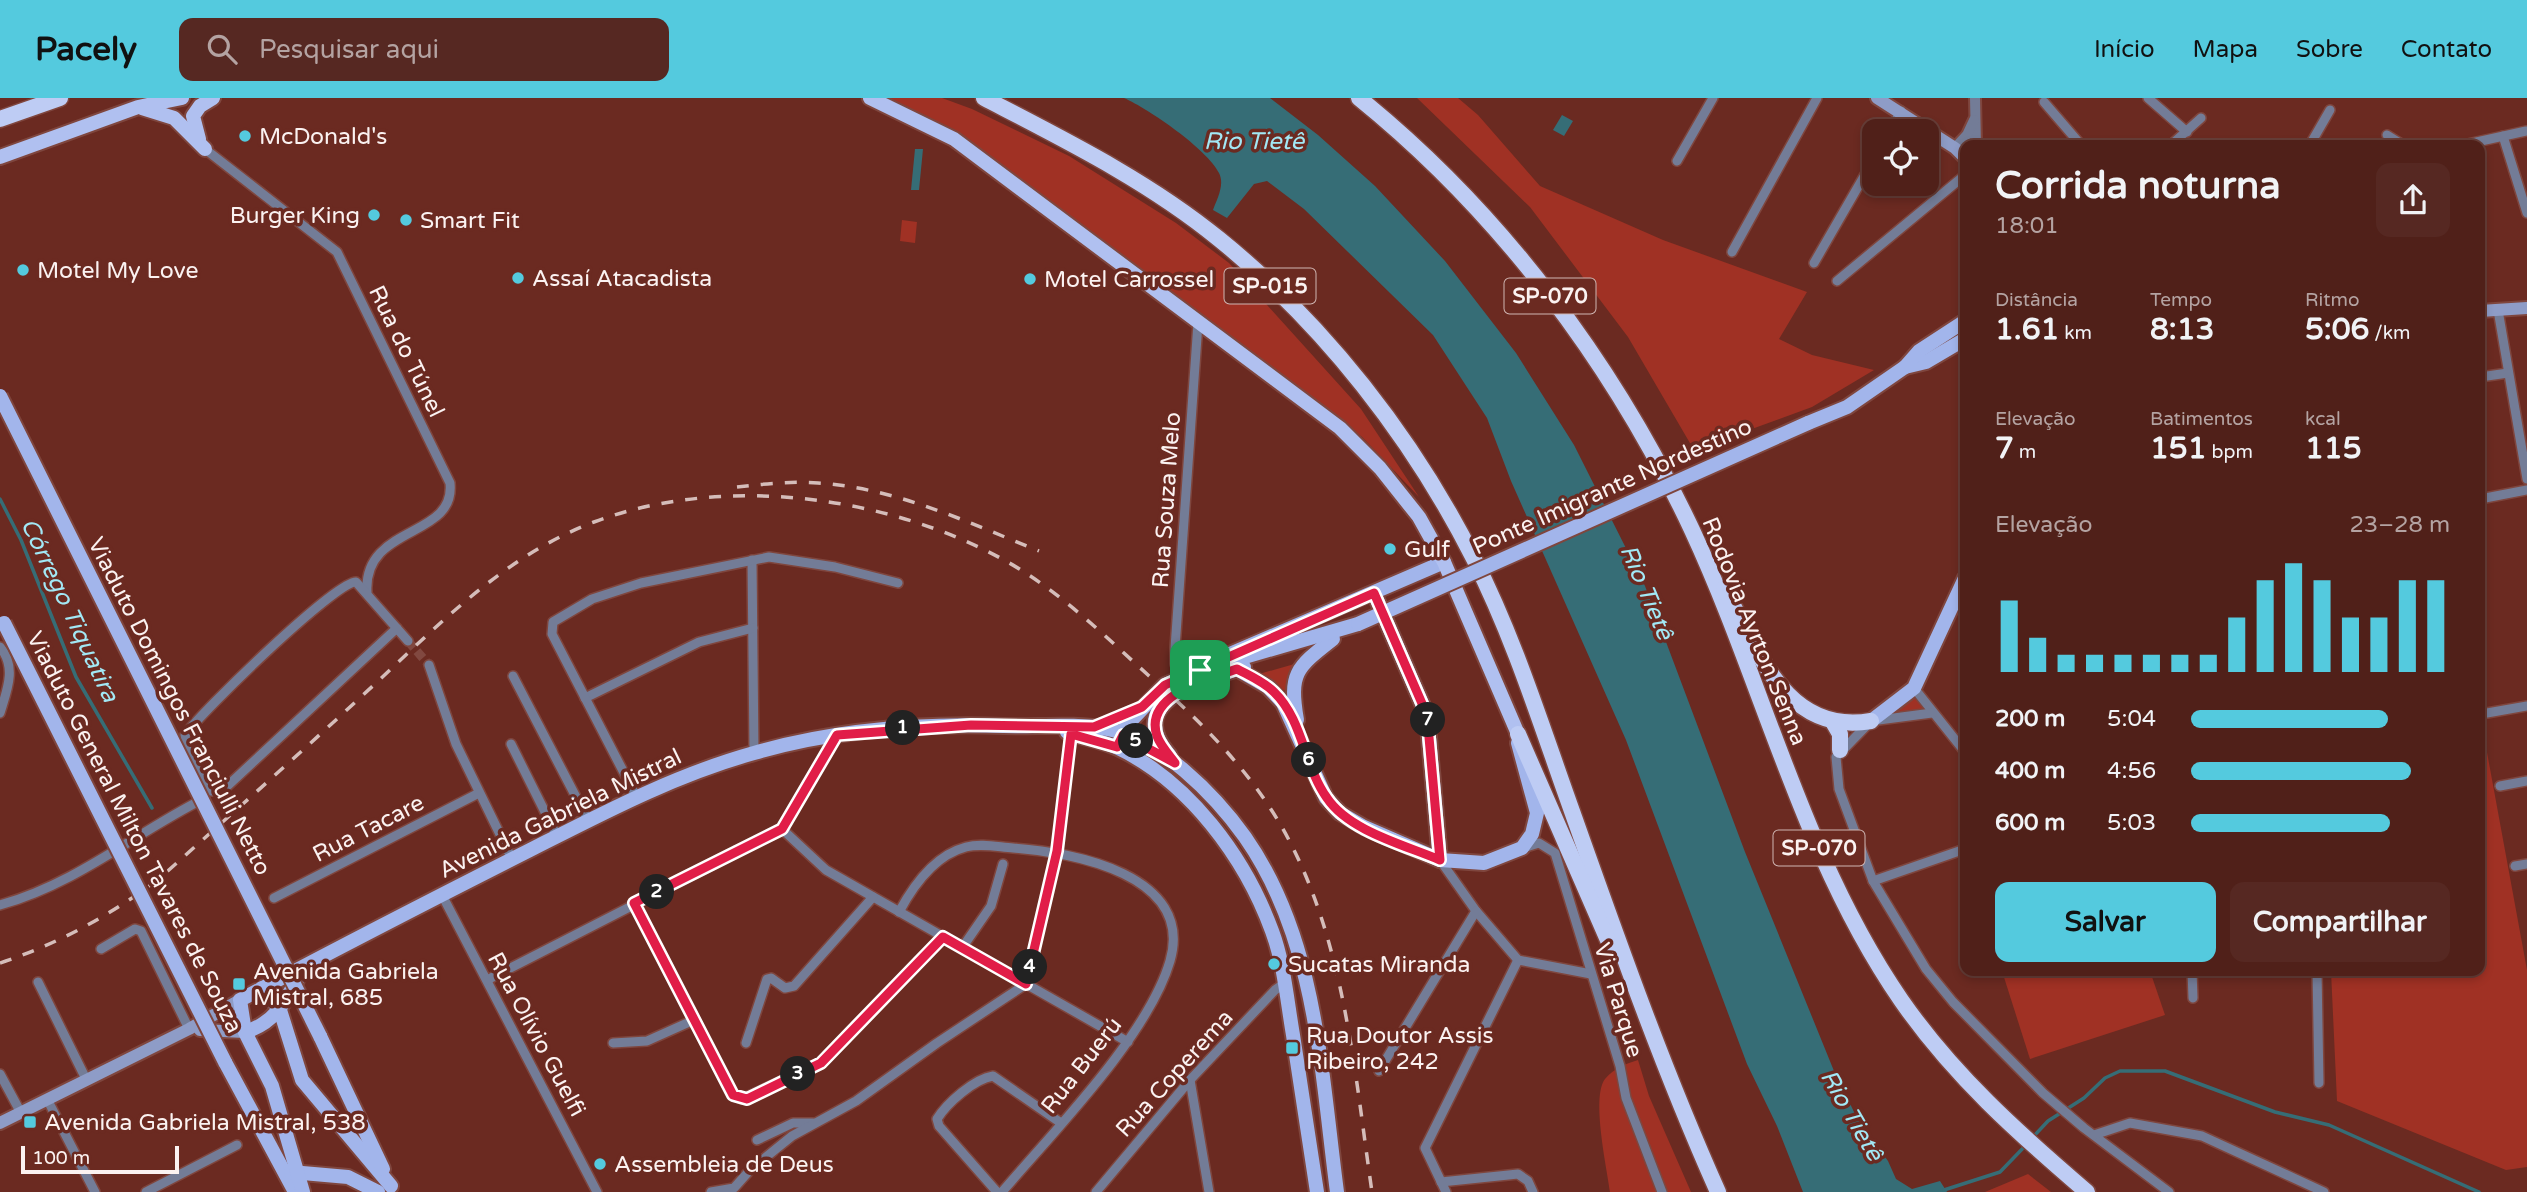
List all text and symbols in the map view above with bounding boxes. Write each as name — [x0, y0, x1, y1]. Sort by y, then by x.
search box — [179, 18, 669, 81]
text: Pacely — [35, 30, 137, 69]
icon: search — [203, 30, 241, 68]
text: Pesquisar aqui — [259, 34, 439, 65]
text: Início — [2094, 35, 2155, 64]
text: Mapa — [2193, 35, 2258, 64]
text: Sobre — [2296, 35, 2363, 64]
text: Contato — [2401, 35, 2492, 64]
map controls — [1862, 119, 1939, 196]
button: locate — [1862, 119, 1939, 196]
place label: McDonald's — [259, 123, 387, 151]
water label: Rio Tietê — [1204, 127, 1306, 156]
marker: McDonald's — [237, 128, 253, 144]
text: Corrida noturna — [1995, 163, 2281, 209]
button: share — [2376, 163, 2450, 237]
place label: Burger King — [230, 202, 360, 230]
marker: Burger King — [366, 207, 382, 223]
place label: Smart Fit — [420, 207, 520, 235]
marker: Smart Fit — [398, 212, 414, 228]
text: 18:01 — [1995, 212, 2059, 240]
place label: Motel My Love — [37, 257, 199, 285]
marker: Motel My Love — [15, 262, 31, 278]
place label: Assaí Atacadista — [532, 265, 712, 293]
place label: Motel Carrossel — [1044, 266, 1214, 294]
road number: SP-015 — [1224, 268, 1316, 304]
marker: Assaí Atacadista — [510, 270, 526, 286]
marker: Motel Carrossel — [1022, 271, 1038, 287]
road number: SP-070 — [1504, 278, 1596, 314]
street label: Rua do Túnel — [362, 281, 450, 422]
text: Distância — [1995, 289, 2078, 311]
text: Tempo — [2150, 289, 2212, 311]
text: Ritmo — [2305, 289, 2360, 311]
text: 1.61 — [1995, 311, 2059, 348]
text: 8:13 — [2150, 311, 2214, 348]
text: 5:06 — [2305, 311, 2369, 348]
text: km — [2059, 322, 2092, 344]
text: /km — [2369, 322, 2410, 344]
text: Elevação — [1995, 408, 2076, 430]
text: Batimentos — [2150, 408, 2253, 430]
text: kcal — [2305, 408, 2341, 430]
street label: Rua Souza Melo — [1147, 411, 1187, 589]
street label: Ponte Imigrante Nordestino — [1468, 413, 1756, 561]
text: 7 — [1995, 430, 2014, 467]
text: 151 — [2150, 430, 2207, 467]
text: 115 — [2305, 430, 2362, 467]
text: m — [2014, 441, 2036, 463]
text: bpm — [2207, 441, 2253, 463]
text: Elevação — [1995, 511, 2092, 539]
text: 23–28 m — [2349, 511, 2450, 539]
street label: Rodovia Ayrton Senna — [1695, 513, 1813, 750]
water label: Córrego Tiquatira — [14, 514, 125, 707]
street label: Viaduto Domingos Franciulli Netto — [81, 533, 277, 880]
place label: Gulf — [1404, 536, 1450, 564]
water label: Rio Tietê — [1614, 540, 1680, 645]
marker: Gulf — [1382, 541, 1398, 557]
street label: Viaduto General Milton Tavares de Souza — [20, 627, 248, 1038]
pin — [1170, 640, 1230, 700]
icon: arrive — [1181, 651, 1219, 689]
pin: 7 — [1410, 702, 1446, 738]
text: 200 m — [1995, 705, 2065, 733]
text: 5:04 — [2107, 705, 2156, 733]
text: 7 — [1422, 708, 1433, 730]
pin: 1 — [886, 710, 920, 746]
text: 1 — [897, 716, 908, 738]
pin: 5 — [1118, 724, 1154, 758]
text: 5 — [1130, 729, 1141, 751]
pin: 6 — [1292, 742, 1326, 778]
street label: Avenida Gabriela Mistral — [435, 743, 686, 885]
text: 6 — [1303, 748, 1314, 770]
text: 400 m — [1995, 757, 2065, 785]
text: 4:56 — [2107, 757, 2156, 785]
street label: Rua Tacare — [308, 789, 429, 869]
text: 600 m — [1995, 809, 2065, 837]
text: 5:03 — [2107, 809, 2156, 837]
road number: SP-070 — [1773, 830, 1864, 866]
pin: 2 — [640, 874, 674, 910]
text: 2 — [651, 880, 662, 902]
button: Salvar — [1995, 882, 2216, 962]
button: Compartilhar — [2230, 882, 2450, 962]
street label: Via Parque — [1587, 940, 1649, 1061]
street label: Rua Olívio Guelfi — [481, 948, 591, 1121]
pin: 4 — [1012, 950, 1048, 984]
place label: Sucatas Miranda — [1288, 951, 1471, 979]
text: 4 — [1024, 955, 1035, 977]
marker: Sucatas Miranda — [1266, 956, 1282, 972]
place label: Avenida Gabriela Mistral, 685 — [253, 958, 439, 1012]
marker: Avenida Gabriela Mistral, 685 — [231, 976, 247, 992]
street label: Rua Coperema — [1110, 1004, 1239, 1143]
street label: Rua Buerú — [1035, 1012, 1128, 1120]
place label: Rua Doutor Assis Ribeiro, 242 — [1306, 1022, 1494, 1076]
marker: Rua Doutor Assis Ribeiro, 242 — [1284, 1040, 1300, 1056]
pin: 3 — [780, 1056, 816, 1091]
text: 3 — [792, 1062, 803, 1084]
water label: Rio Tietê — [1814, 1065, 1890, 1167]
place label: Avenida Gabriela Mistral, 538 — [44, 1109, 366, 1137]
marker: Avenida Gabriela Mistral, 538 — [22, 1114, 38, 1130]
scale bar — [21, 1143, 178, 1175]
text: 100 m — [32, 1147, 90, 1169]
place label: Assembleia de Deus — [614, 1151, 834, 1179]
marker: Assembleia de Deus — [592, 1156, 608, 1172]

